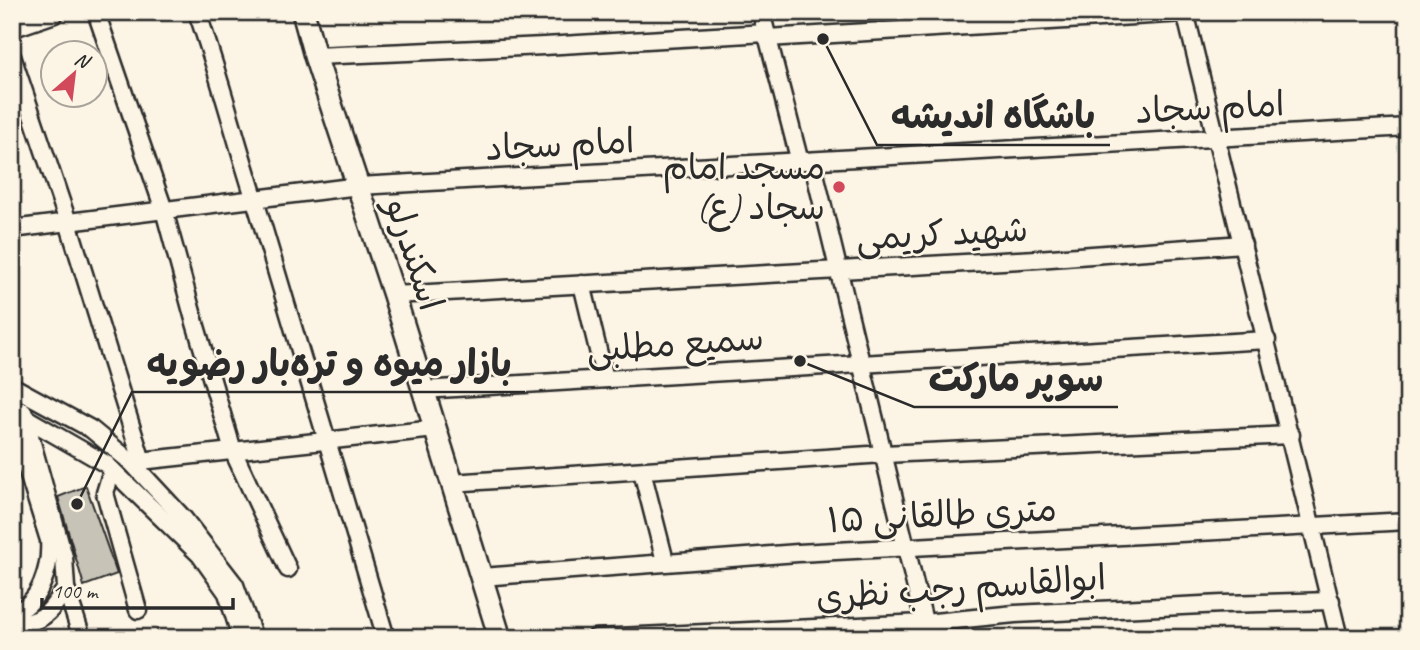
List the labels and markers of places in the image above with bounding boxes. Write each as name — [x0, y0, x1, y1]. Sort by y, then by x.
callout: باشگاه اندیشه — [877, 87, 1110, 145]
place label: مسجد امام سجاد (ع) — [662, 145, 825, 232]
marker: مسجد امام سجاد (ع) — [831, 179, 847, 195]
callout: بازار میوه و تره‌بار رضویه — [132, 334, 525, 392]
callout: سوپر مارکت — [914, 349, 1118, 407]

